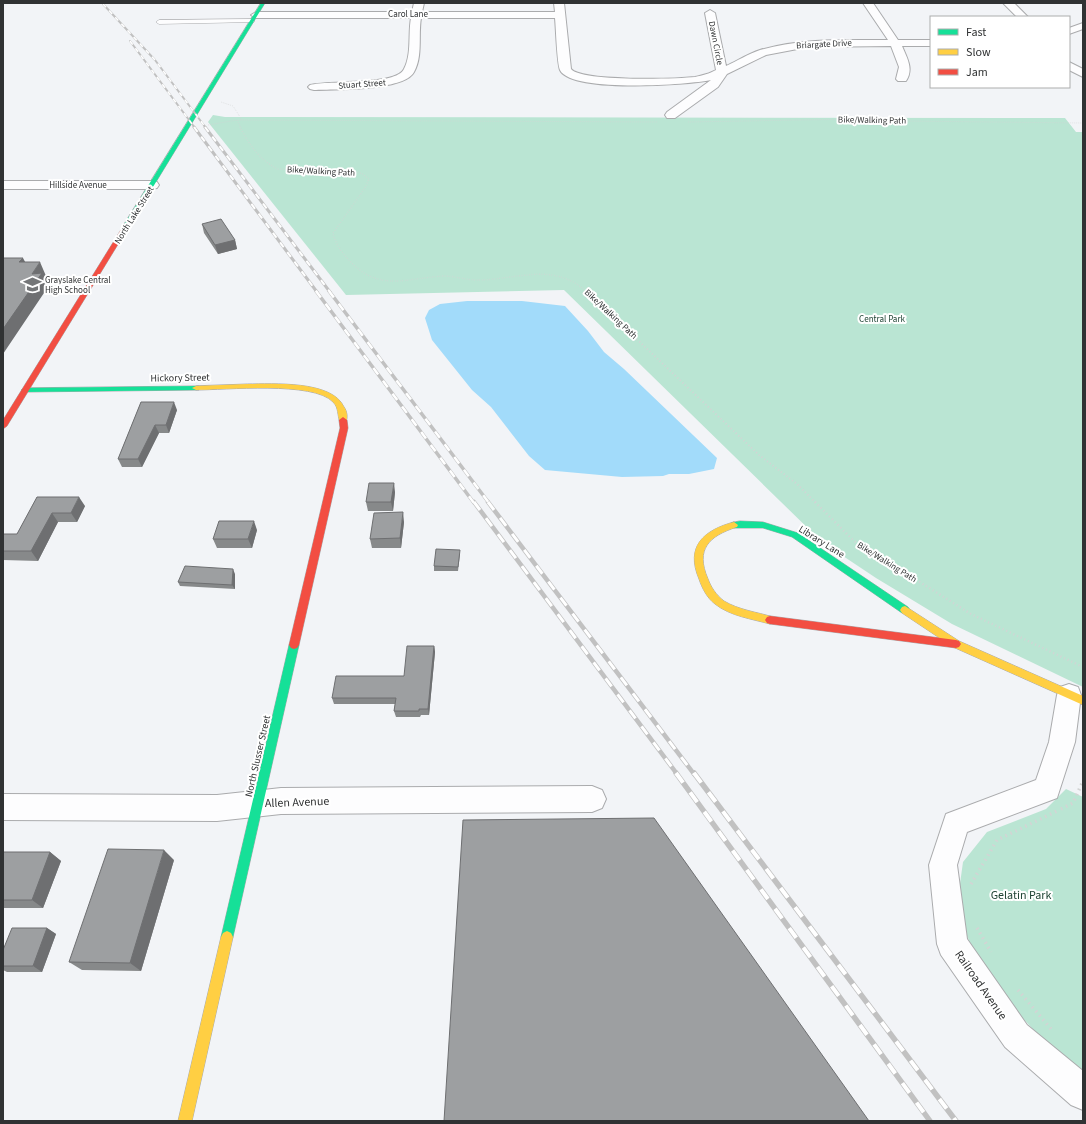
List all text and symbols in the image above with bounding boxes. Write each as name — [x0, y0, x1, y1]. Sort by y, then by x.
street label: Carol Lane — [388, 8, 429, 21]
legend — [930, 16, 1070, 88]
street label: Dawn Circle — [705, 20, 726, 67]
text: Fast — [966, 24, 986, 41]
street label: Briargate Drive — [796, 37, 853, 52]
text: Slow — [966, 44, 991, 61]
text: Jam — [966, 64, 988, 81]
street label: Stuart Street — [338, 76, 386, 93]
street label: Bike/Walking Path — [838, 113, 906, 128]
street label: Bike/Walking Path — [287, 163, 355, 180]
street label: Hillside Avenue — [49, 179, 107, 192]
street label: North Lake Street — [112, 184, 157, 247]
place label: Grayslake Central High School — [45, 274, 111, 297]
school or university icon: Grayslake Central High School — [22, 275, 42, 295]
street label: Bike/Walking Path — [581, 286, 640, 342]
park label: Central Park — [859, 313, 906, 326]
street label: Hickory Street — [150, 370, 210, 386]
street label: Library Lane — [796, 522, 847, 562]
street label: Bike/Walking Path — [854, 539, 919, 586]
street label: North Slusser Street — [242, 713, 274, 798]
street label: Allen Avenue — [264, 793, 330, 812]
park label: Gelatin Park — [991, 887, 1051, 904]
street label: Railroad Avenue — [950, 947, 1011, 1024]

